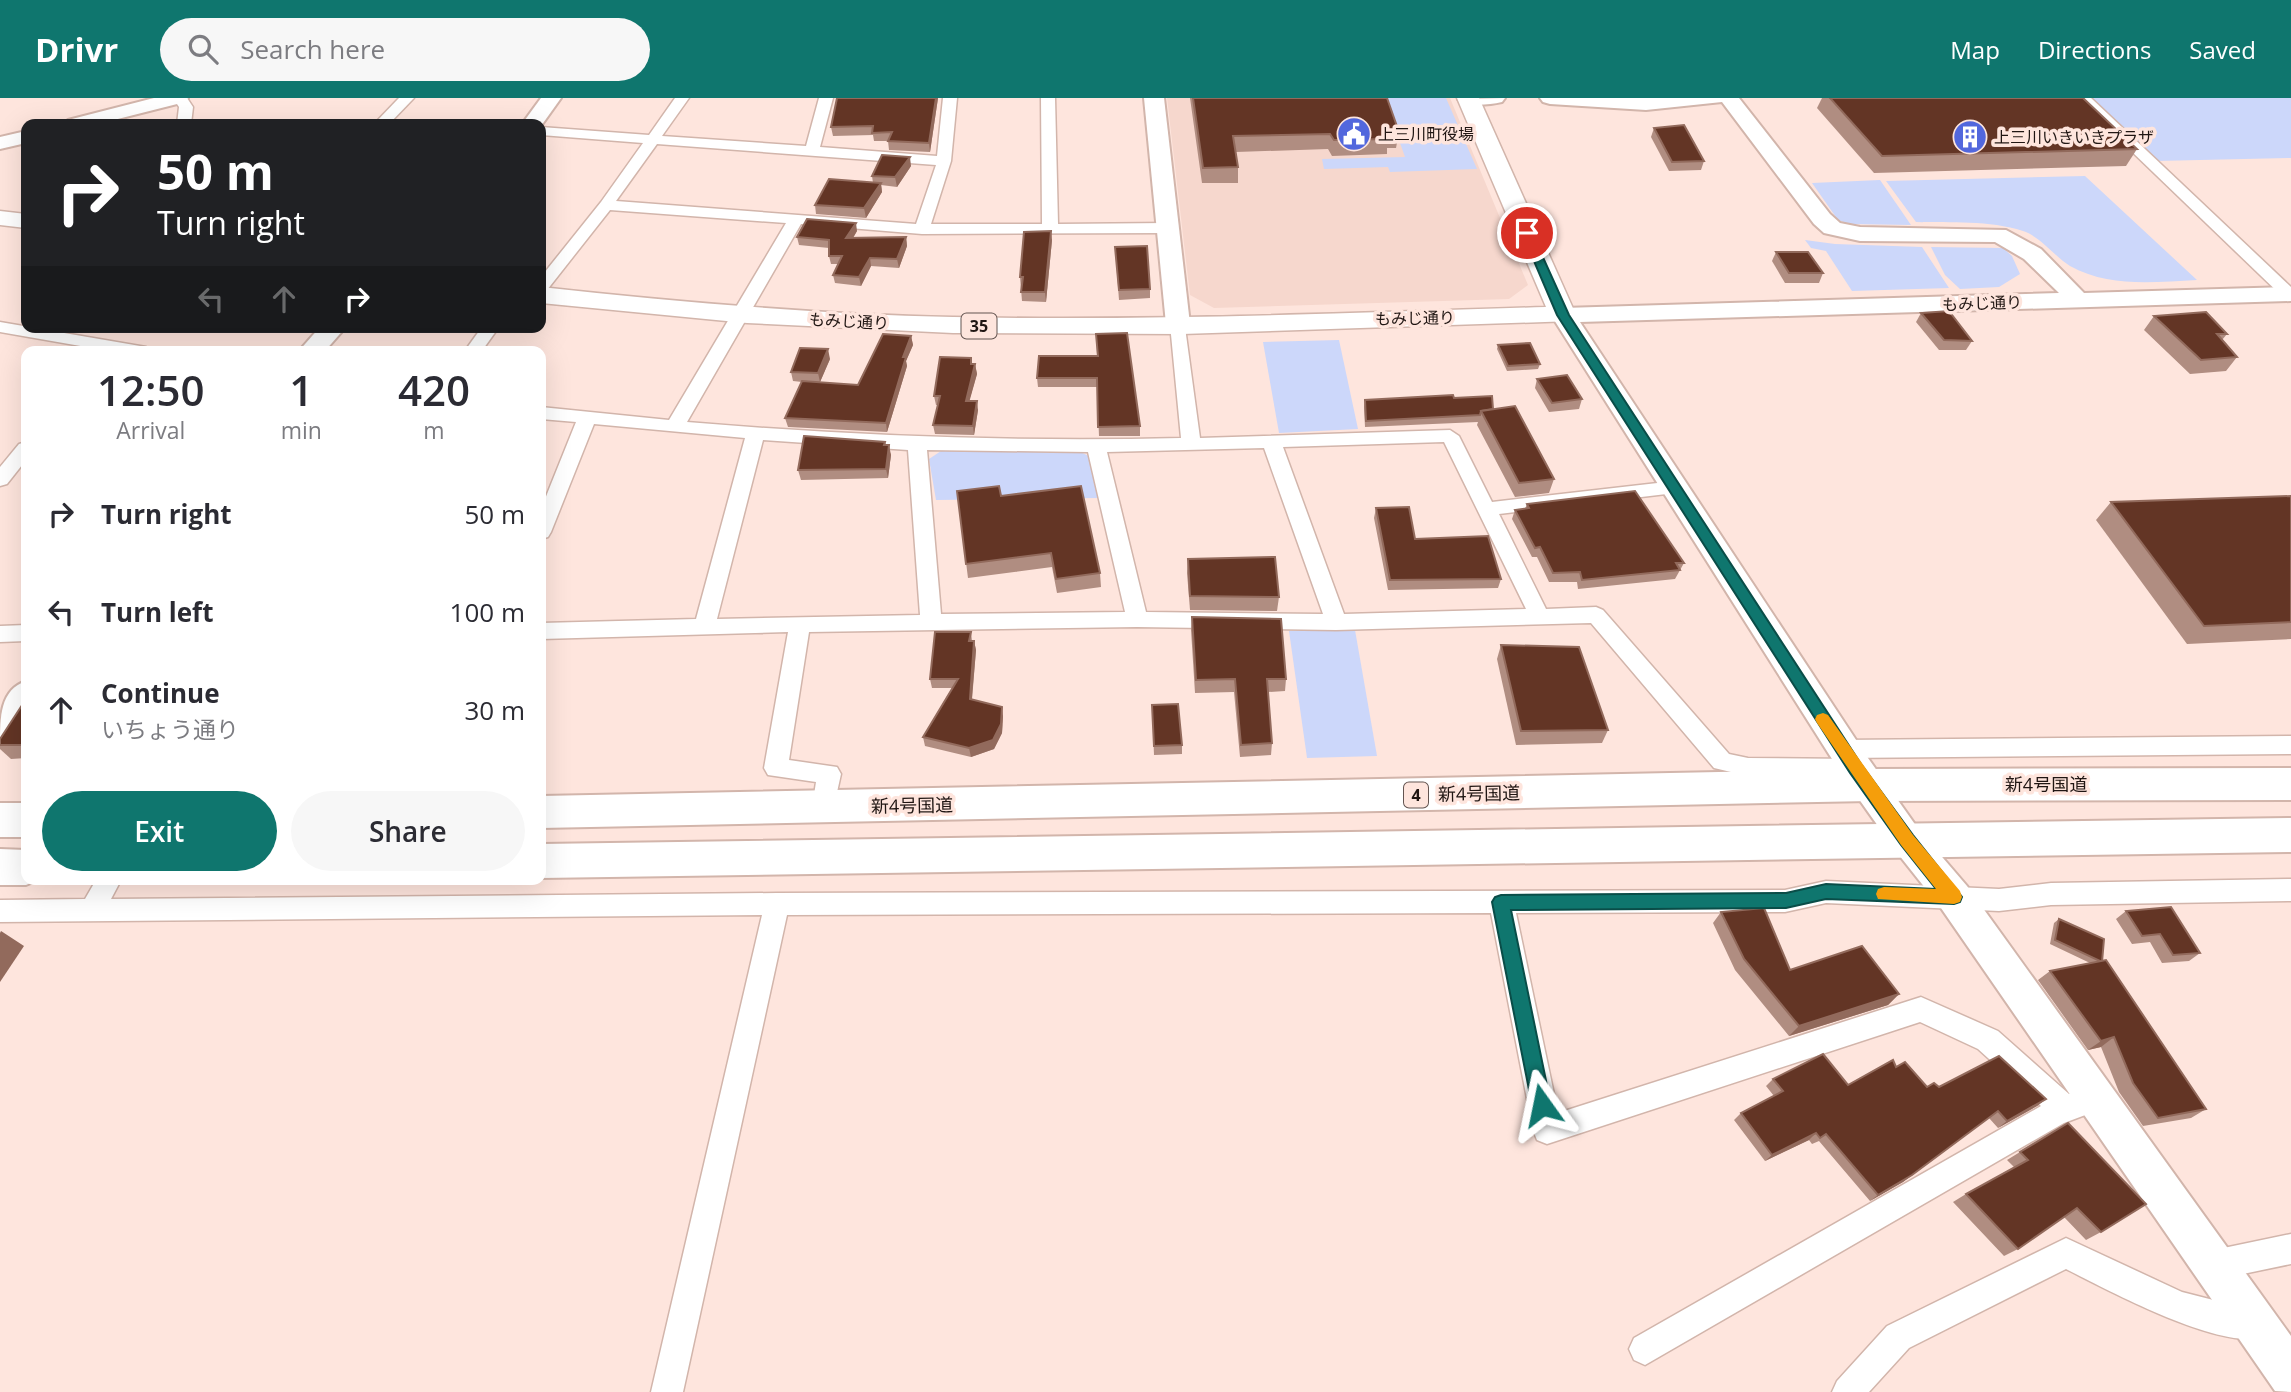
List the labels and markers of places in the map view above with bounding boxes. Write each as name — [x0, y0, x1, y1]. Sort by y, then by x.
public building icon: 上三川町役場 — [1335, 115, 1373, 153]
building icon: 上三川いきいきプラザ — [1951, 118, 1989, 156]
place label: 上三川町役場 — [1378, 123, 1474, 145]
place label: 上三川いきいきプラザ — [1994, 126, 2154, 148]
pin — [1497, 203, 1557, 263]

